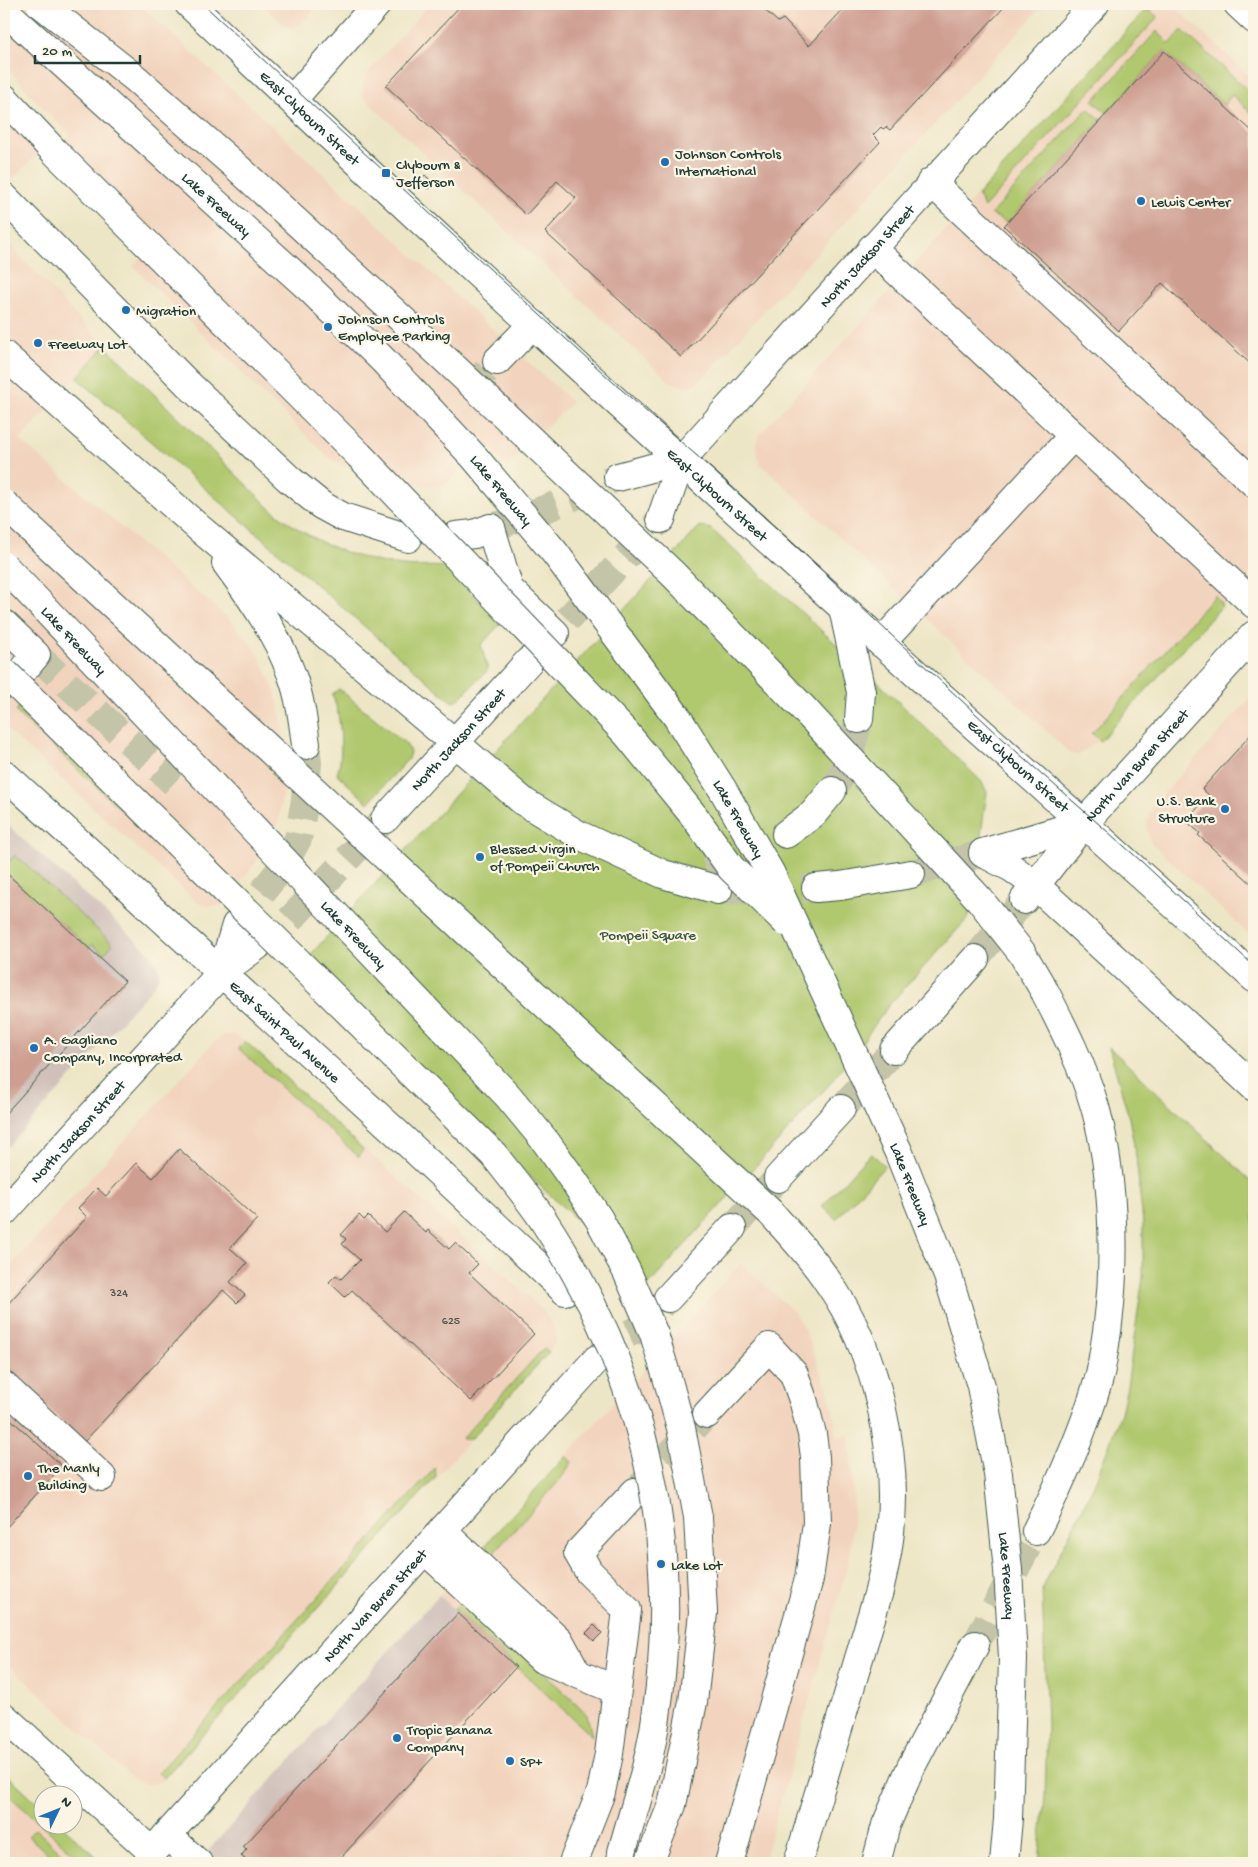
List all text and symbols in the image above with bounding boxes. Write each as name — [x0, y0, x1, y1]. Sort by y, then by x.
scale bar — [35, 32, 140, 64]
text: 20 m — [42, 43, 72, 61]
street label: East Clybourn Street — [255, 68, 364, 171]
place label: Johnson Controls International — [675, 146, 781, 181]
marker: Johnson Controls International — [659, 156, 671, 168]
place label: Clybourn & Jefferson — [396, 157, 461, 192]
marker: Clybourn & Jefferson — [380, 167, 392, 179]
street label: Lake Freeway — [177, 169, 254, 242]
place label: Lewis Center — [1151, 194, 1232, 212]
marker: Lewis Center — [1135, 195, 1147, 207]
street label: North Jackson Street — [817, 200, 921, 312]
place label: Migration — [136, 303, 196, 321]
marker: Migration — [120, 304, 132, 316]
place label: Johnson Controls Employee Parking — [338, 311, 450, 346]
marker: Johnson Controls Employee Parking — [322, 321, 334, 333]
place label: Freeway Lot — [47, 336, 129, 354]
marker: Freeway Lot — [32, 337, 44, 349]
street label: East Clybourn Street — [662, 445, 772, 548]
street label: Lake Freeway — [465, 452, 536, 531]
street label: Lake Freeway — [36, 603, 110, 680]
street label: North Jackson Street — [408, 684, 512, 796]
street label: North Van Buren Street — [1082, 705, 1195, 827]
street label: East Clybourn Street — [963, 717, 1073, 818]
street label: Lake Freeway — [708, 777, 767, 862]
place label: U.S. Bank Structure — [1157, 793, 1216, 828]
marker: U.S. Bank Structure — [1219, 803, 1231, 815]
place label: Blessed Virgin of Pompeii Church — [489, 841, 600, 876]
marker: Blessed Virgin of Pompeii Church — [474, 851, 486, 863]
street label: Lake Freeway — [316, 898, 390, 974]
park label: Pompeii Square — [599, 927, 696, 945]
street label: East Saint Paul Avenue — [225, 977, 343, 1088]
place label: A. Gagliano Company, Incorprated — [44, 1032, 183, 1067]
marker: A. Gagliano Company, Incorprated — [28, 1042, 40, 1054]
street label: North Jackson Street — [27, 1076, 131, 1188]
street label: Lake Freeway — [885, 1140, 934, 1229]
house number: 324 — [109, 1287, 128, 1301]
house number: 625 — [442, 1315, 460, 1329]
place label: The Manly Building — [37, 1460, 100, 1495]
marker: The Manly Building — [22, 1470, 34, 1482]
street label: Lake Freeway — [993, 1531, 1018, 1621]
street label: North Van Buren Street — [320, 1545, 433, 1667]
place label: Lake Lot — [671, 1557, 724, 1575]
marker: Lake Lot — [655, 1558, 667, 1570]
place label: Tropic Banana Company — [406, 1722, 493, 1757]
marker: Tropic Banana Company — [391, 1732, 403, 1744]
place label: SP+ — [520, 1754, 543, 1772]
marker: SP+ — [504, 1755, 516, 1767]
north arrow — [32, 1784, 82, 1834]
text: N — [56, 1794, 75, 1812]

